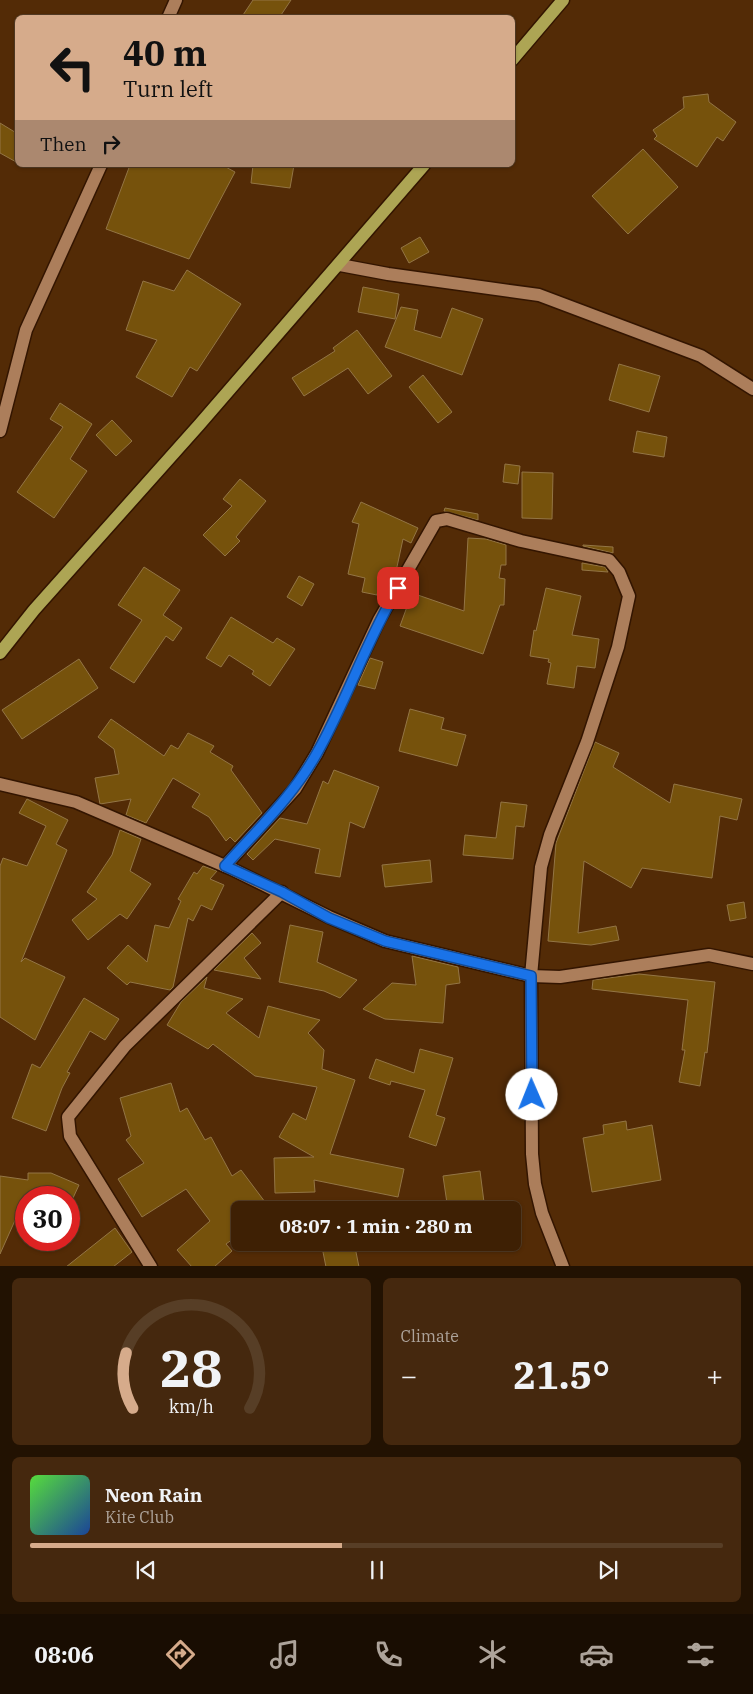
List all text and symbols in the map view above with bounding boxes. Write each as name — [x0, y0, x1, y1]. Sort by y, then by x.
text: 40 m — [123, 30, 207, 76]
icon: left — [40, 35, 105, 100]
text: Turn left — [123, 74, 213, 103]
icon: right — [97, 130, 125, 158]
text: Then — [40, 132, 87, 156]
pin — [377, 567, 419, 609]
icon: arrive — [384, 574, 412, 602]
position arrow — [505, 1068, 557, 1120]
speed limit sign: 30 — [15, 1186, 80, 1251]
text: 08:07 · 1 min · 280 m — [280, 1214, 472, 1238]
text: Climate — [401, 1326, 459, 1346]
text: 28 — [160, 1334, 222, 1401]
text: 21.5° — [513, 1350, 610, 1399]
text: − — [401, 1357, 417, 1394]
text: + — [706, 1357, 723, 1394]
text: km/h — [169, 1395, 214, 1418]
text: Neon Rain — [105, 1483, 202, 1507]
text: Kite Club — [105, 1507, 174, 1527]
icon: previous — [132, 1556, 160, 1584]
icon: pause — [363, 1556, 391, 1584]
icon: next — [594, 1556, 622, 1584]
icon: directions — [163, 1637, 198, 1672]
icon: music — [267, 1637, 302, 1672]
icon: phone — [371, 1637, 406, 1672]
icon: climate — [475, 1637, 510, 1672]
icon: car — [579, 1637, 614, 1672]
icon: filters — [683, 1637, 718, 1672]
text: 08:06 — [35, 1640, 94, 1669]

